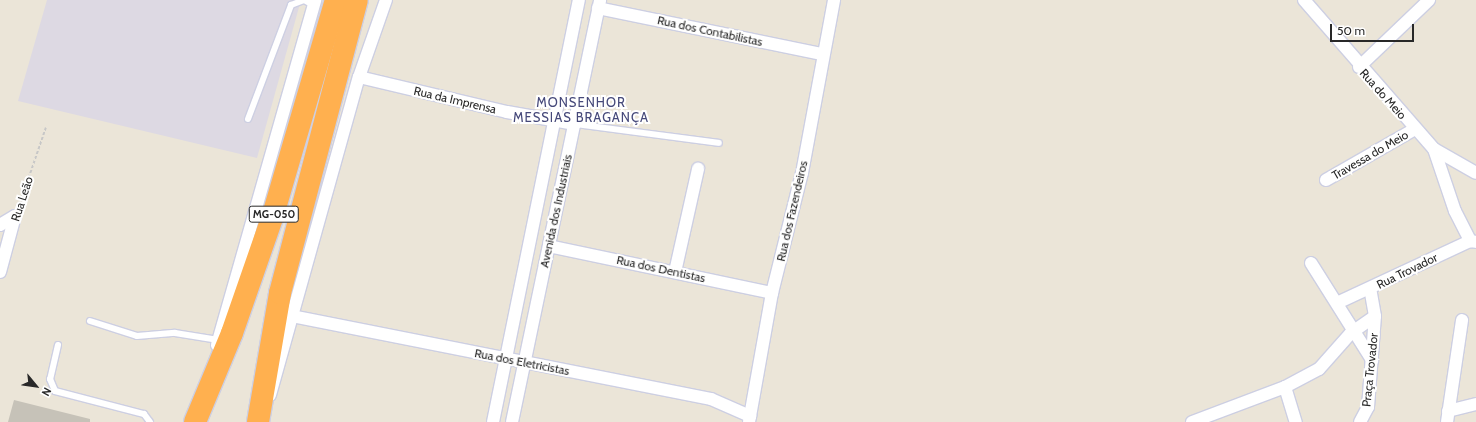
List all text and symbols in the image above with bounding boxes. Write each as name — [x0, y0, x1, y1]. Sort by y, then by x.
street label: Rua dos Contabilistas — [656, 13, 764, 49]
scale bar — [1332, 16, 1416, 42]
text: 50 m — [1337, 23, 1365, 38]
street label: Rua do Meio — [1357, 66, 1409, 122]
street label: Rua da Imprensa — [412, 83, 498, 117]
district label: MONSENHOR MESSIAS BRAGANÇA — [513, 95, 649, 126]
street label: Travessa do Meio — [1329, 127, 1411, 183]
street label: Avenida dos Industriais — [537, 153, 575, 269]
street label: Rua dos Fazendeiros — [773, 159, 811, 263]
street label: Rua Leão — [8, 175, 36, 223]
road number: MG-050 — [248, 205, 300, 223]
street label: Rua Trovador — [1374, 250, 1440, 292]
street label: Rua dos Dentistas — [615, 253, 707, 285]
street label: Praça Trovador — [1359, 332, 1381, 408]
street label: Rua dos Eletricistas — [473, 346, 571, 378]
north arrow — [16, 366, 56, 406]
text: N — [38, 385, 55, 399]

